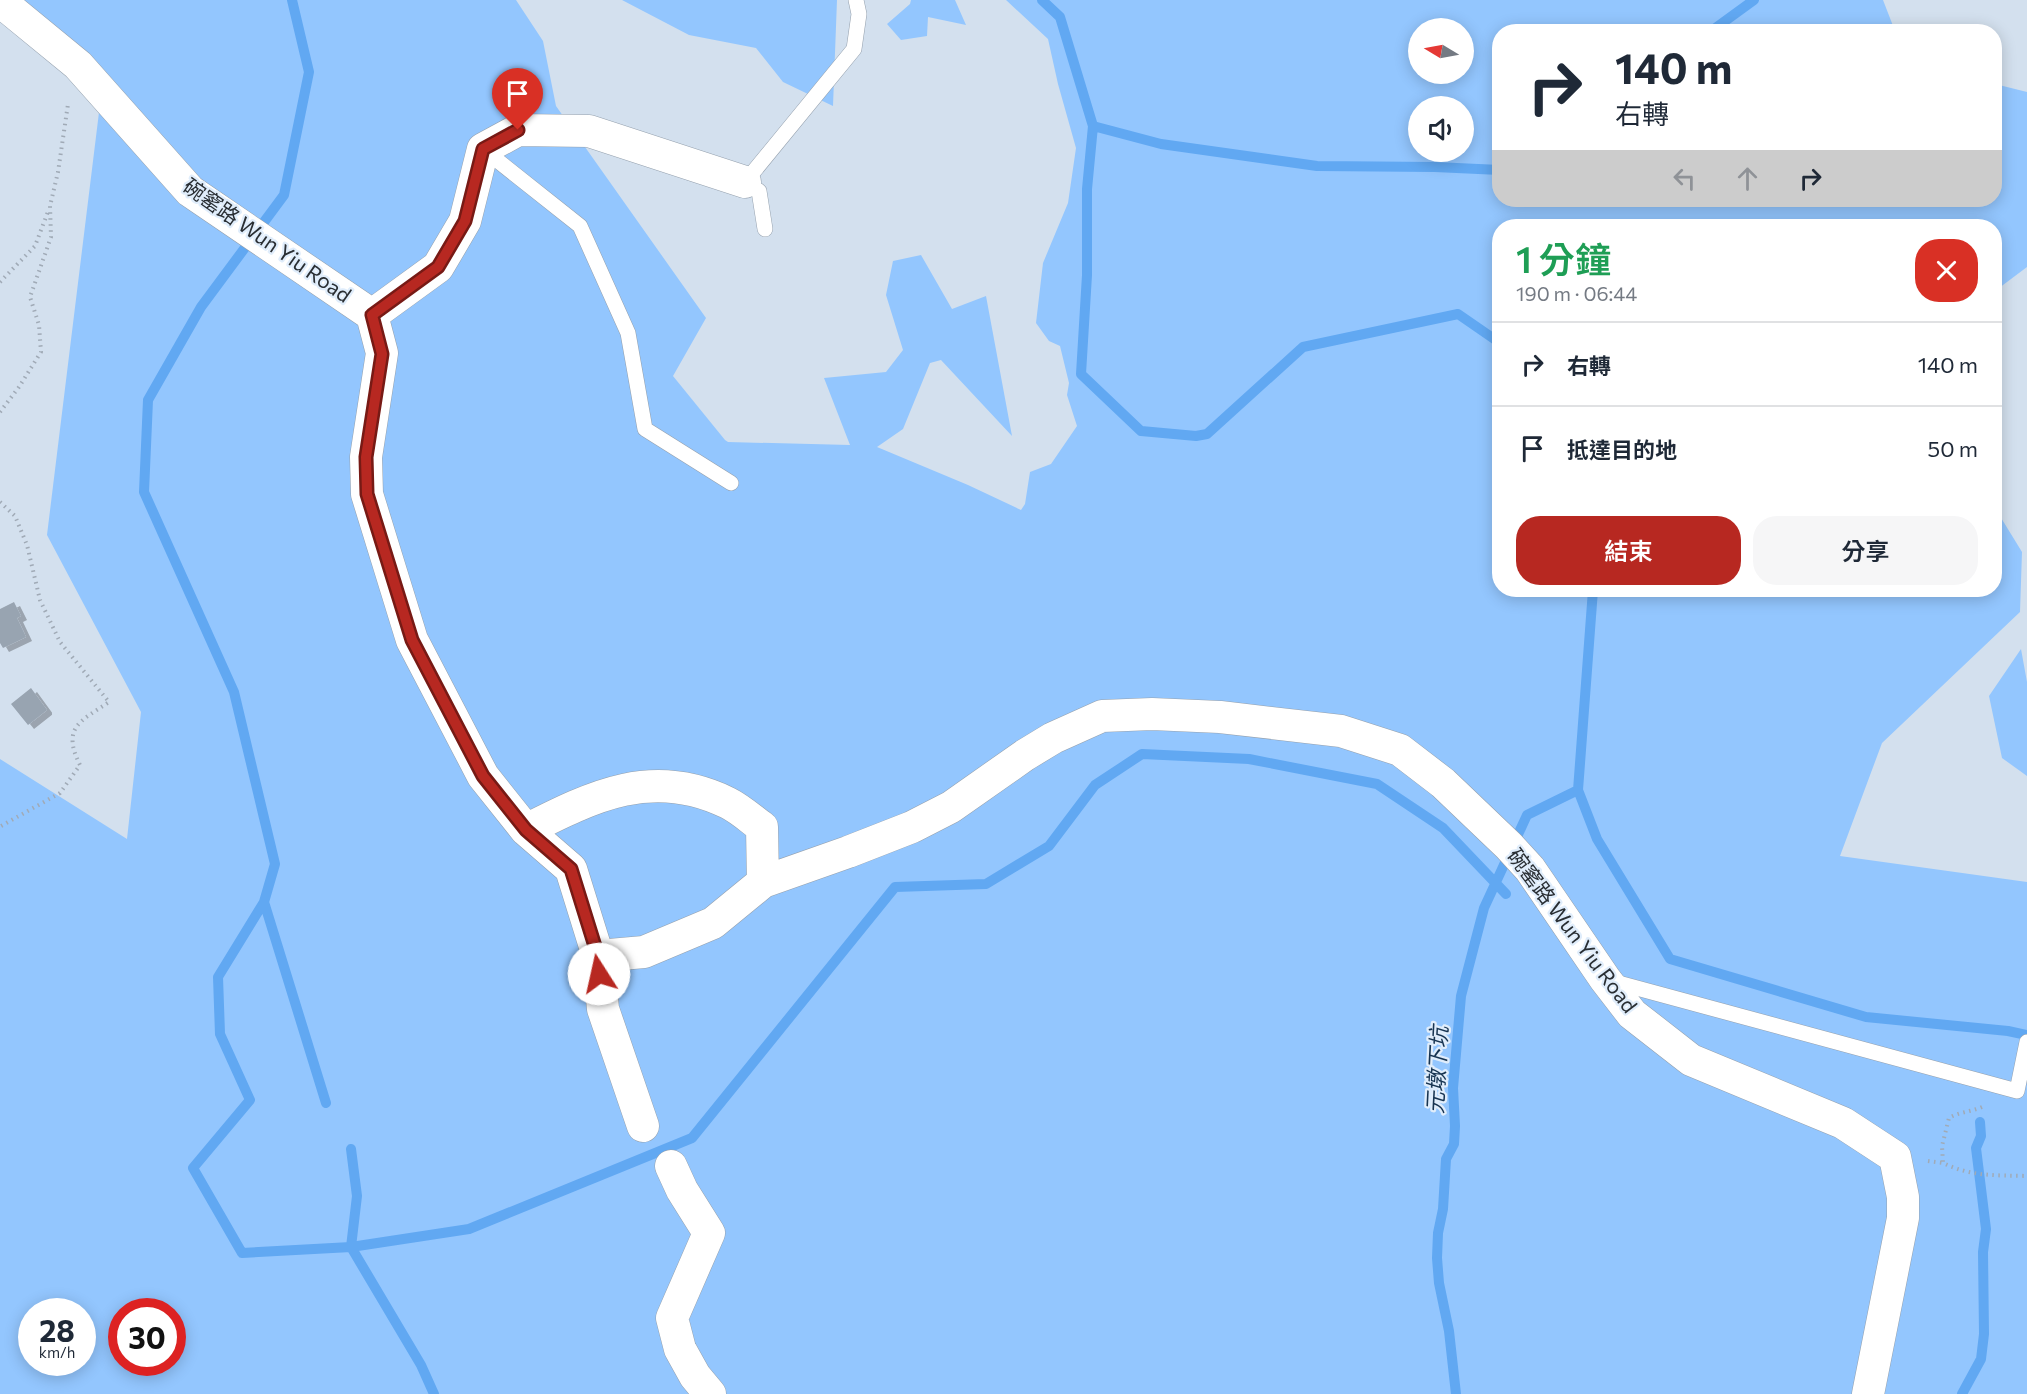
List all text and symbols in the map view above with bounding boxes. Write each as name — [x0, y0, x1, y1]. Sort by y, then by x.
north arrow — [1408, 18, 1474, 84]
map controls — [1408, 18, 1474, 162]
text: 140 m — [1615, 41, 1732, 93]
icon: right — [1516, 48, 1594, 126]
pin — [492, 68, 543, 130]
icon: arrive — [501, 77, 534, 110]
button: sound — [1408, 96, 1474, 162]
text: 右轉 — [1615, 97, 1669, 130]
icon: left — [1668, 162, 1701, 195]
icon: ahead — [1731, 162, 1764, 195]
icon: right — [1794, 162, 1827, 195]
street label: 碗窰路 Wun Yiu Road — [179, 172, 357, 307]
text: 1 分鐘 — [1516, 236, 1611, 280]
button: close — [1915, 239, 1978, 302]
text: 190 m · 06:44 — [1516, 281, 1637, 305]
icon: right — [1516, 348, 1549, 381]
text: 140 m — [1918, 351, 1978, 378]
text: 右轉 — [1567, 352, 1611, 379]
icon: arrive — [1516, 432, 1549, 465]
text: 50 m — [1928, 435, 1978, 462]
text: 抵達目的地 — [1567, 436, 1677, 463]
button: 結束 — [1516, 516, 1741, 585]
button: 分享 — [1753, 516, 1978, 585]
street label: 碗窰路 Wun Yiu Road — [1503, 843, 1643, 1017]
position arrow — [567, 942, 631, 1006]
water label: 元墩下坑 — [1421, 1022, 1452, 1115]
speed limit sign: 30 — [108, 1298, 186, 1376]
text: 28 — [39, 1311, 75, 1348]
text: km/h — [39, 1343, 75, 1361]

